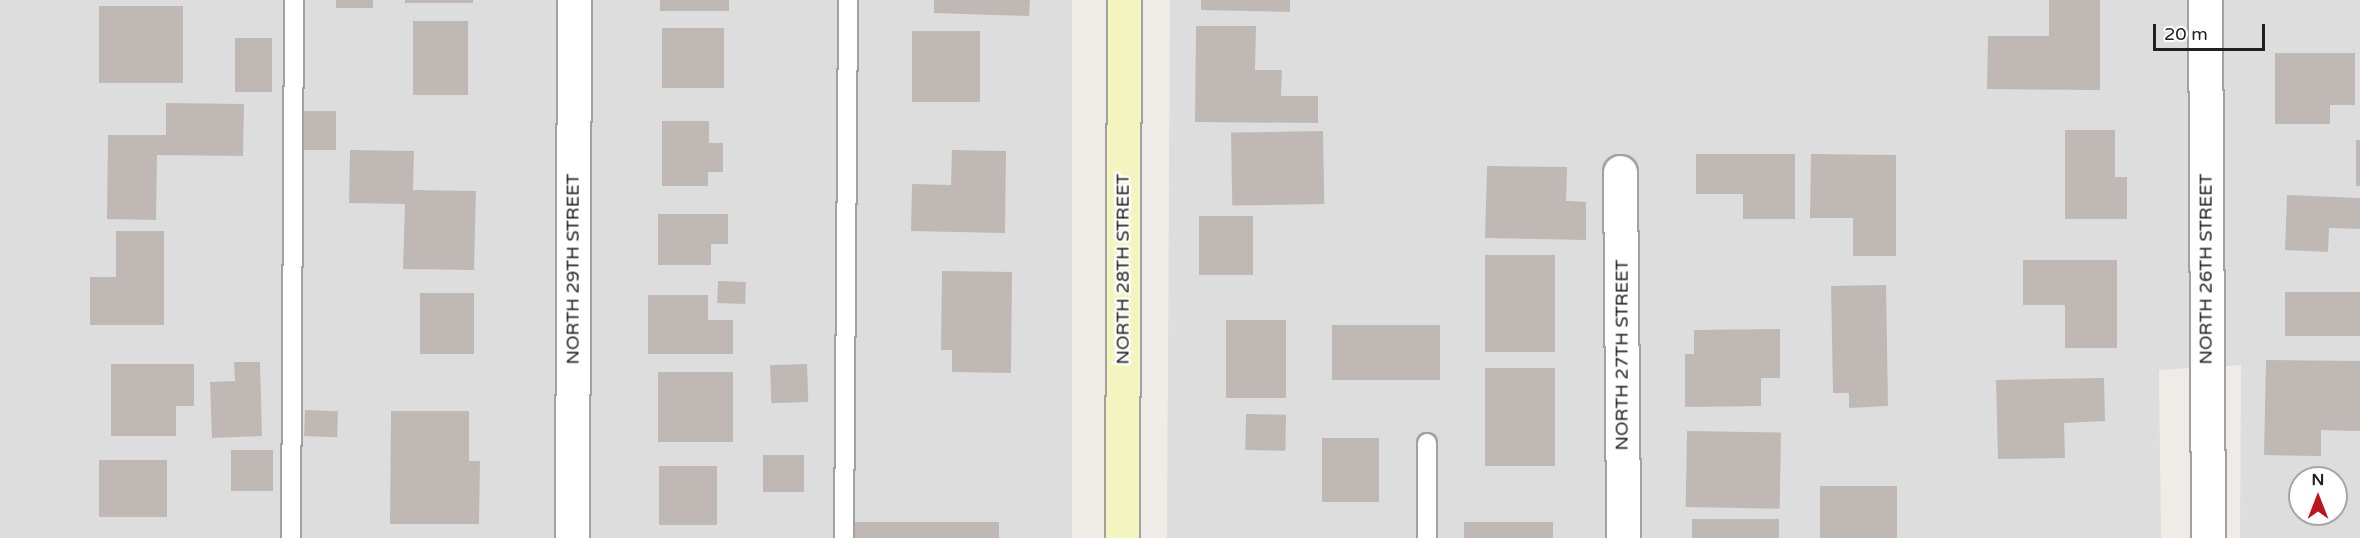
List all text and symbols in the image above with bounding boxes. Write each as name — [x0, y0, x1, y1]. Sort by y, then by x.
scale bar — [2156, 12, 2268, 50]
text: 20 m — [2164, 23, 2208, 45]
street label: NORTH 29TH STREET — [562, 173, 584, 365]
street label: NORTH 28TH STREET — [1112, 173, 1134, 365]
street label: NORTH 26TH STREET — [2195, 173, 2217, 365]
street label: NORTH 27TH STREET — [1611, 259, 1633, 451]
north arrow — [2288, 466, 2348, 526]
text: N — [2312, 470, 2324, 490]

